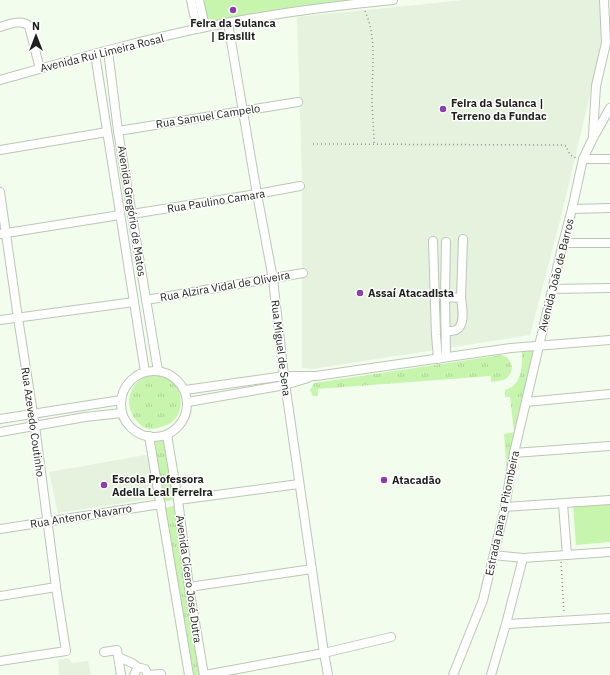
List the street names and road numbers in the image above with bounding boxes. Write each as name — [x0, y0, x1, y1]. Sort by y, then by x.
street label: Avenida Rui Limeira Rosal — [39, 31, 165, 75]
street label: Rua Samuel Campelo — [155, 101, 261, 131]
street label: Avenida Gregório de Matos — [115, 145, 149, 277]
street label: Rua Paulino Camara — [166, 186, 266, 216]
street label: Avenida João de Barros — [535, 217, 577, 333]
street label: Rua Alzira Vidal de Oliveira — [159, 268, 291, 304]
street label: Rua Miguel de Sena — [268, 299, 294, 397]
street label: Rua Azevedo Coutinho — [18, 366, 48, 478]
street label: Estrada para a Pitombeira — [482, 449, 522, 577]
street label: Rua Antenor Navarro — [29, 501, 133, 531]
street label: Avenida Cícero José Dutra — [173, 514, 205, 644]

